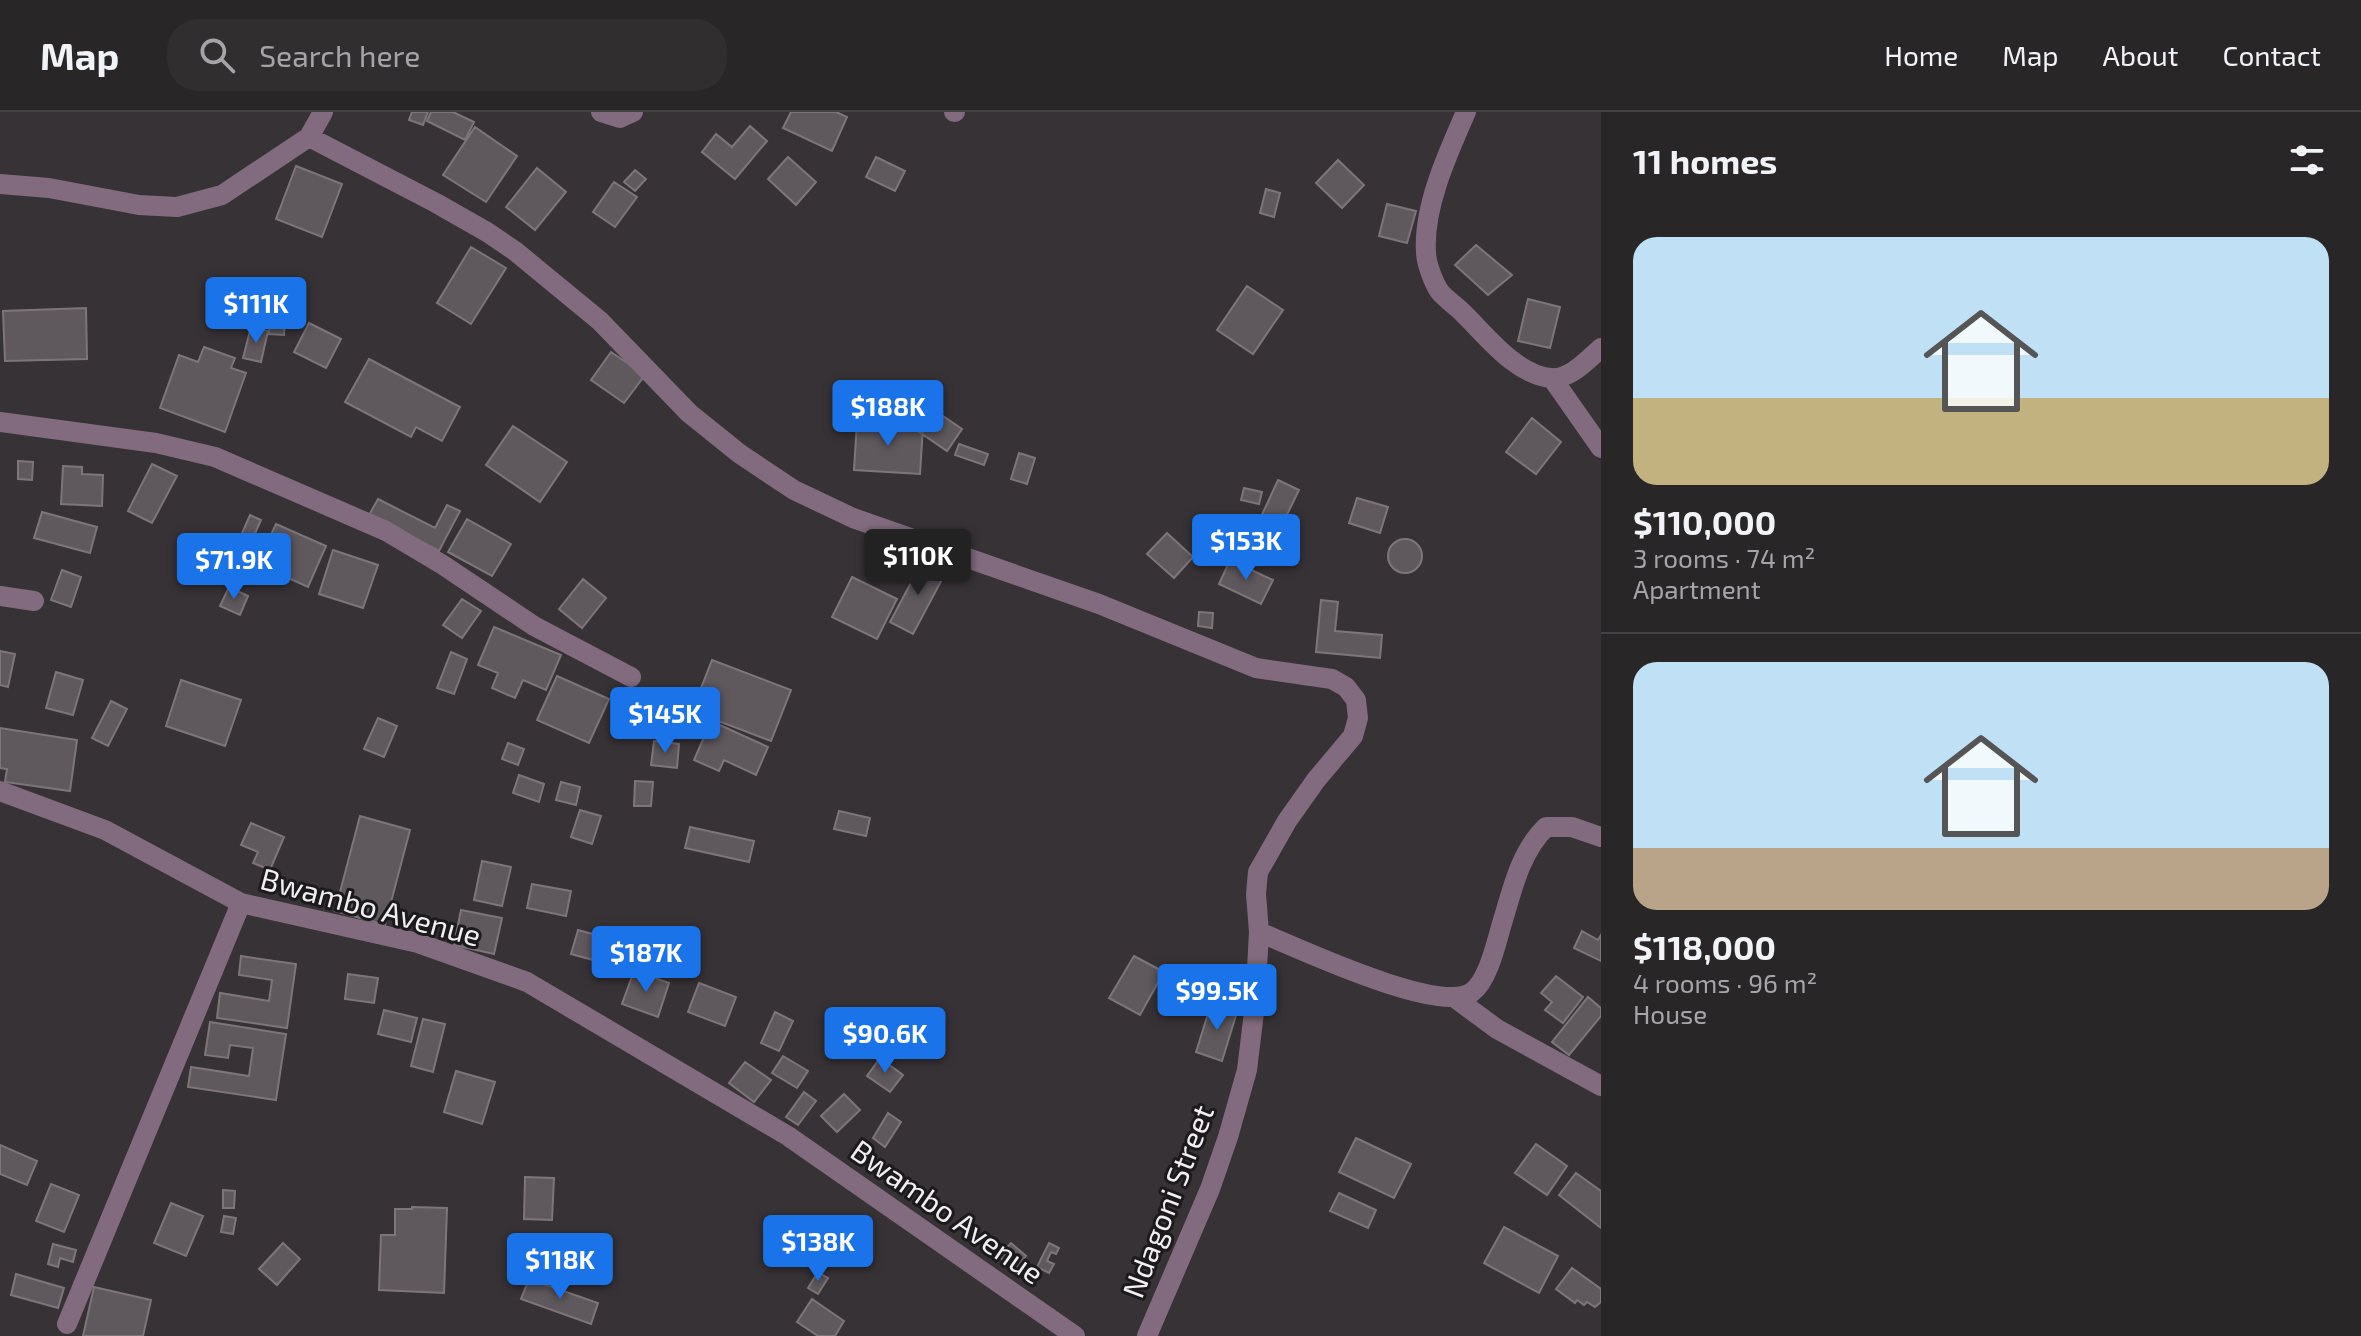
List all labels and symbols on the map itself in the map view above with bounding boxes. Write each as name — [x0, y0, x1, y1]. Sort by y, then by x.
pin: $111K — [200, 277, 312, 345]
pin: $188K — [832, 380, 944, 448]
pin: $153K — [1190, 514, 1302, 582]
pin: $110K — [862, 529, 974, 597]
pin: $71.9K — [169, 533, 299, 601]
pin: $145K — [609, 687, 721, 755]
street label: Bwambo Avenue — [257, 859, 485, 953]
pin: $187K — [590, 926, 702, 994]
pin: $99.5K — [1152, 964, 1282, 1032]
pin: $90.6K — [820, 1007, 950, 1075]
street label: Ndagoni Street — [1114, 1100, 1220, 1302]
street label: Bwambo Avenue — [845, 1131, 1051, 1291]
pin: $138K — [762, 1215, 874, 1283]
pin: $118K — [504, 1233, 616, 1301]

